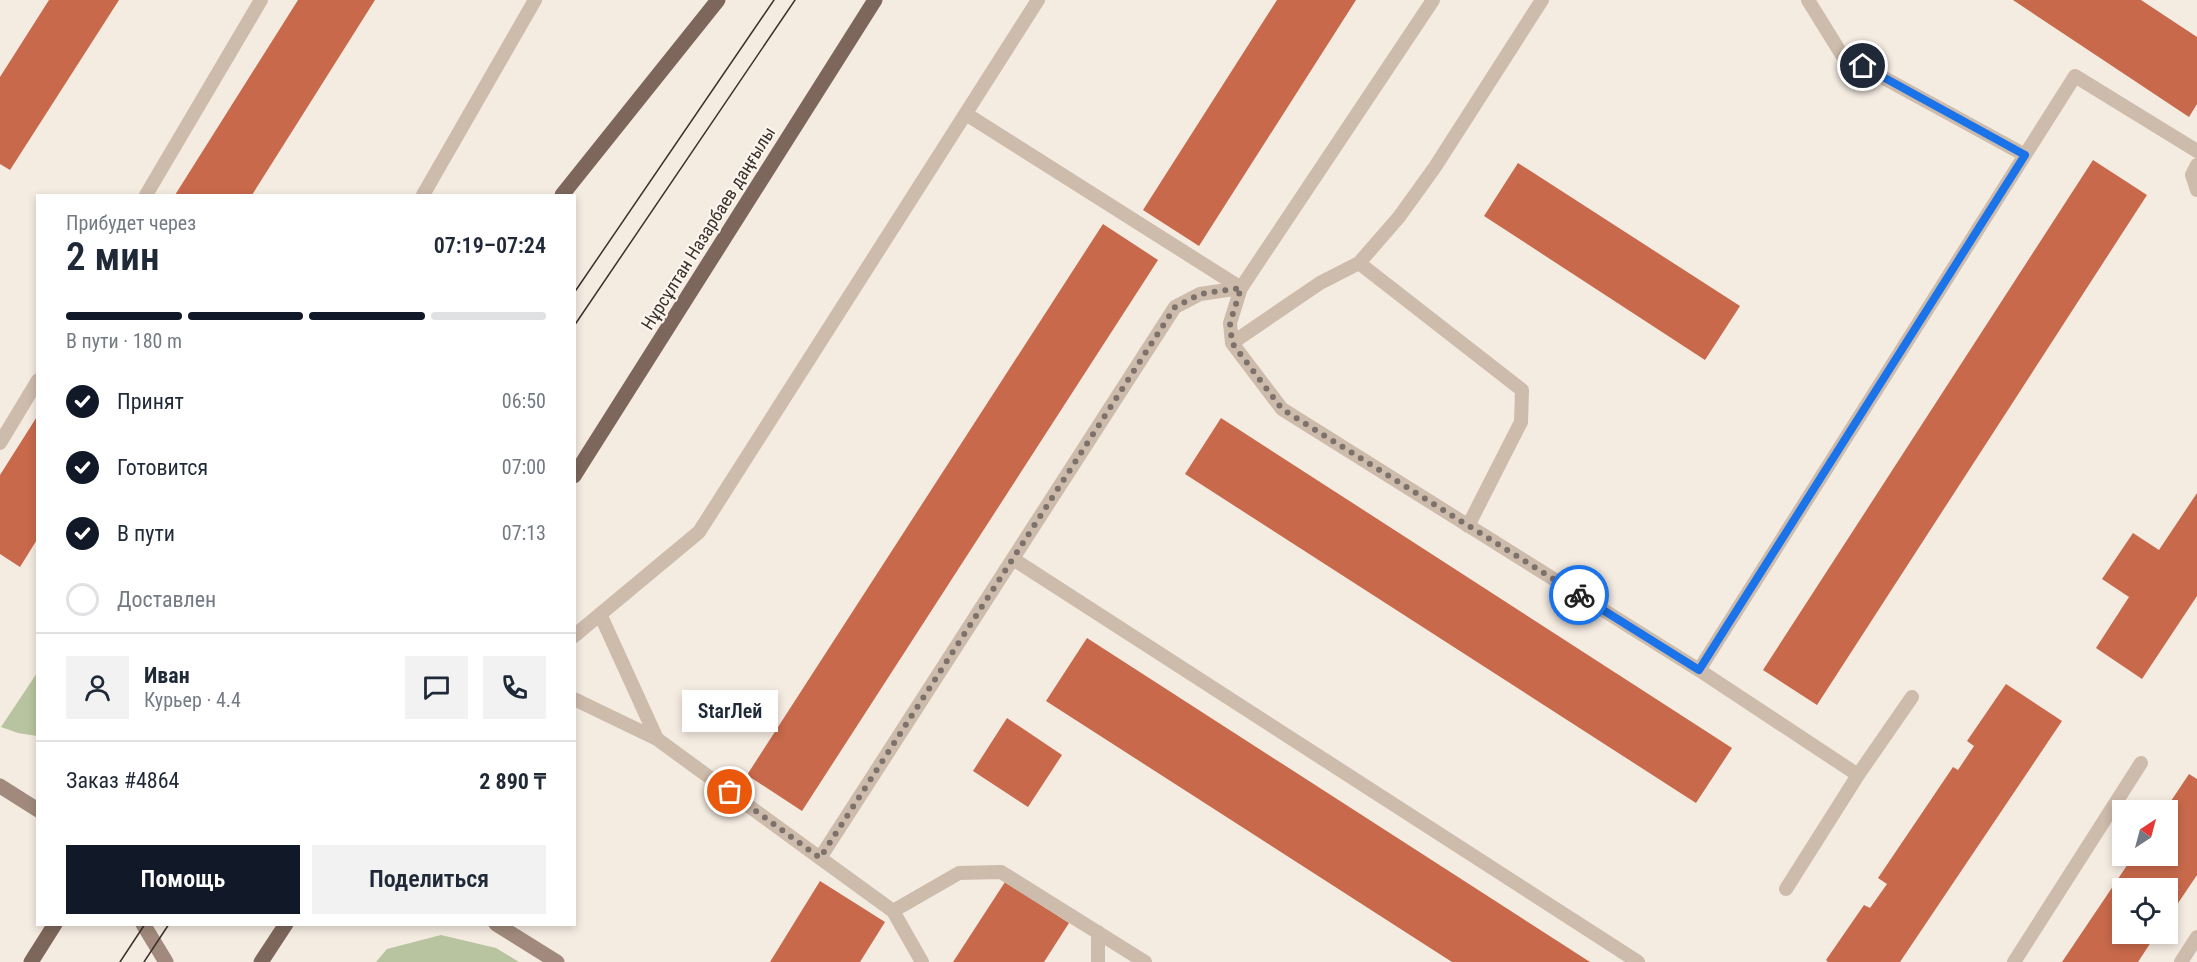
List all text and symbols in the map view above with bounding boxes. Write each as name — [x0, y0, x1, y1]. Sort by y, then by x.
pin — [1837, 40, 1888, 91]
icon: home — [1846, 49, 1879, 82]
street label: Нұрсұлтан Назарбаев даңғылы — [637, 123, 779, 333]
text: Прибудет через — [66, 211, 196, 235]
text: 07:19–07:24 — [434, 233, 546, 258]
text: 2 мин — [66, 234, 159, 280]
text: В пути · 180 m — [66, 329, 182, 353]
icon: check — [66, 385, 99, 418]
text: Принят — [117, 389, 184, 414]
text: 06:50 — [502, 389, 546, 413]
icon: check — [66, 451, 99, 484]
text: Готовится — [117, 455, 208, 480]
text: 07:00 — [502, 455, 546, 479]
icon: check — [66, 517, 99, 550]
text: В пути — [117, 521, 175, 546]
text: 07:13 — [502, 521, 546, 545]
courier — [1549, 565, 1609, 625]
icon: bike — [1563, 579, 1596, 612]
text: Доставлен — [117, 587, 216, 612]
button: person — [66, 656, 129, 719]
button: chat — [405, 656, 468, 719]
button: phone — [483, 656, 546, 719]
text: Иван — [144, 663, 190, 688]
text: Курьер · 4.4 — [144, 688, 241, 712]
callout: StarЛей — [682, 690, 778, 732]
text: StarЛей — [698, 699, 762, 723]
pin — [704, 766, 755, 817]
text: Заказ #4864 — [66, 768, 179, 793]
text: 2 890 ₸ — [479, 769, 546, 794]
icon: bag — [713, 775, 746, 808]
north arrow — [2112, 800, 2178, 866]
map controls — [2112, 800, 2178, 944]
button: Помощь — [66, 845, 300, 914]
button: Поделиться — [312, 845, 546, 914]
button: locate — [2112, 878, 2178, 944]

